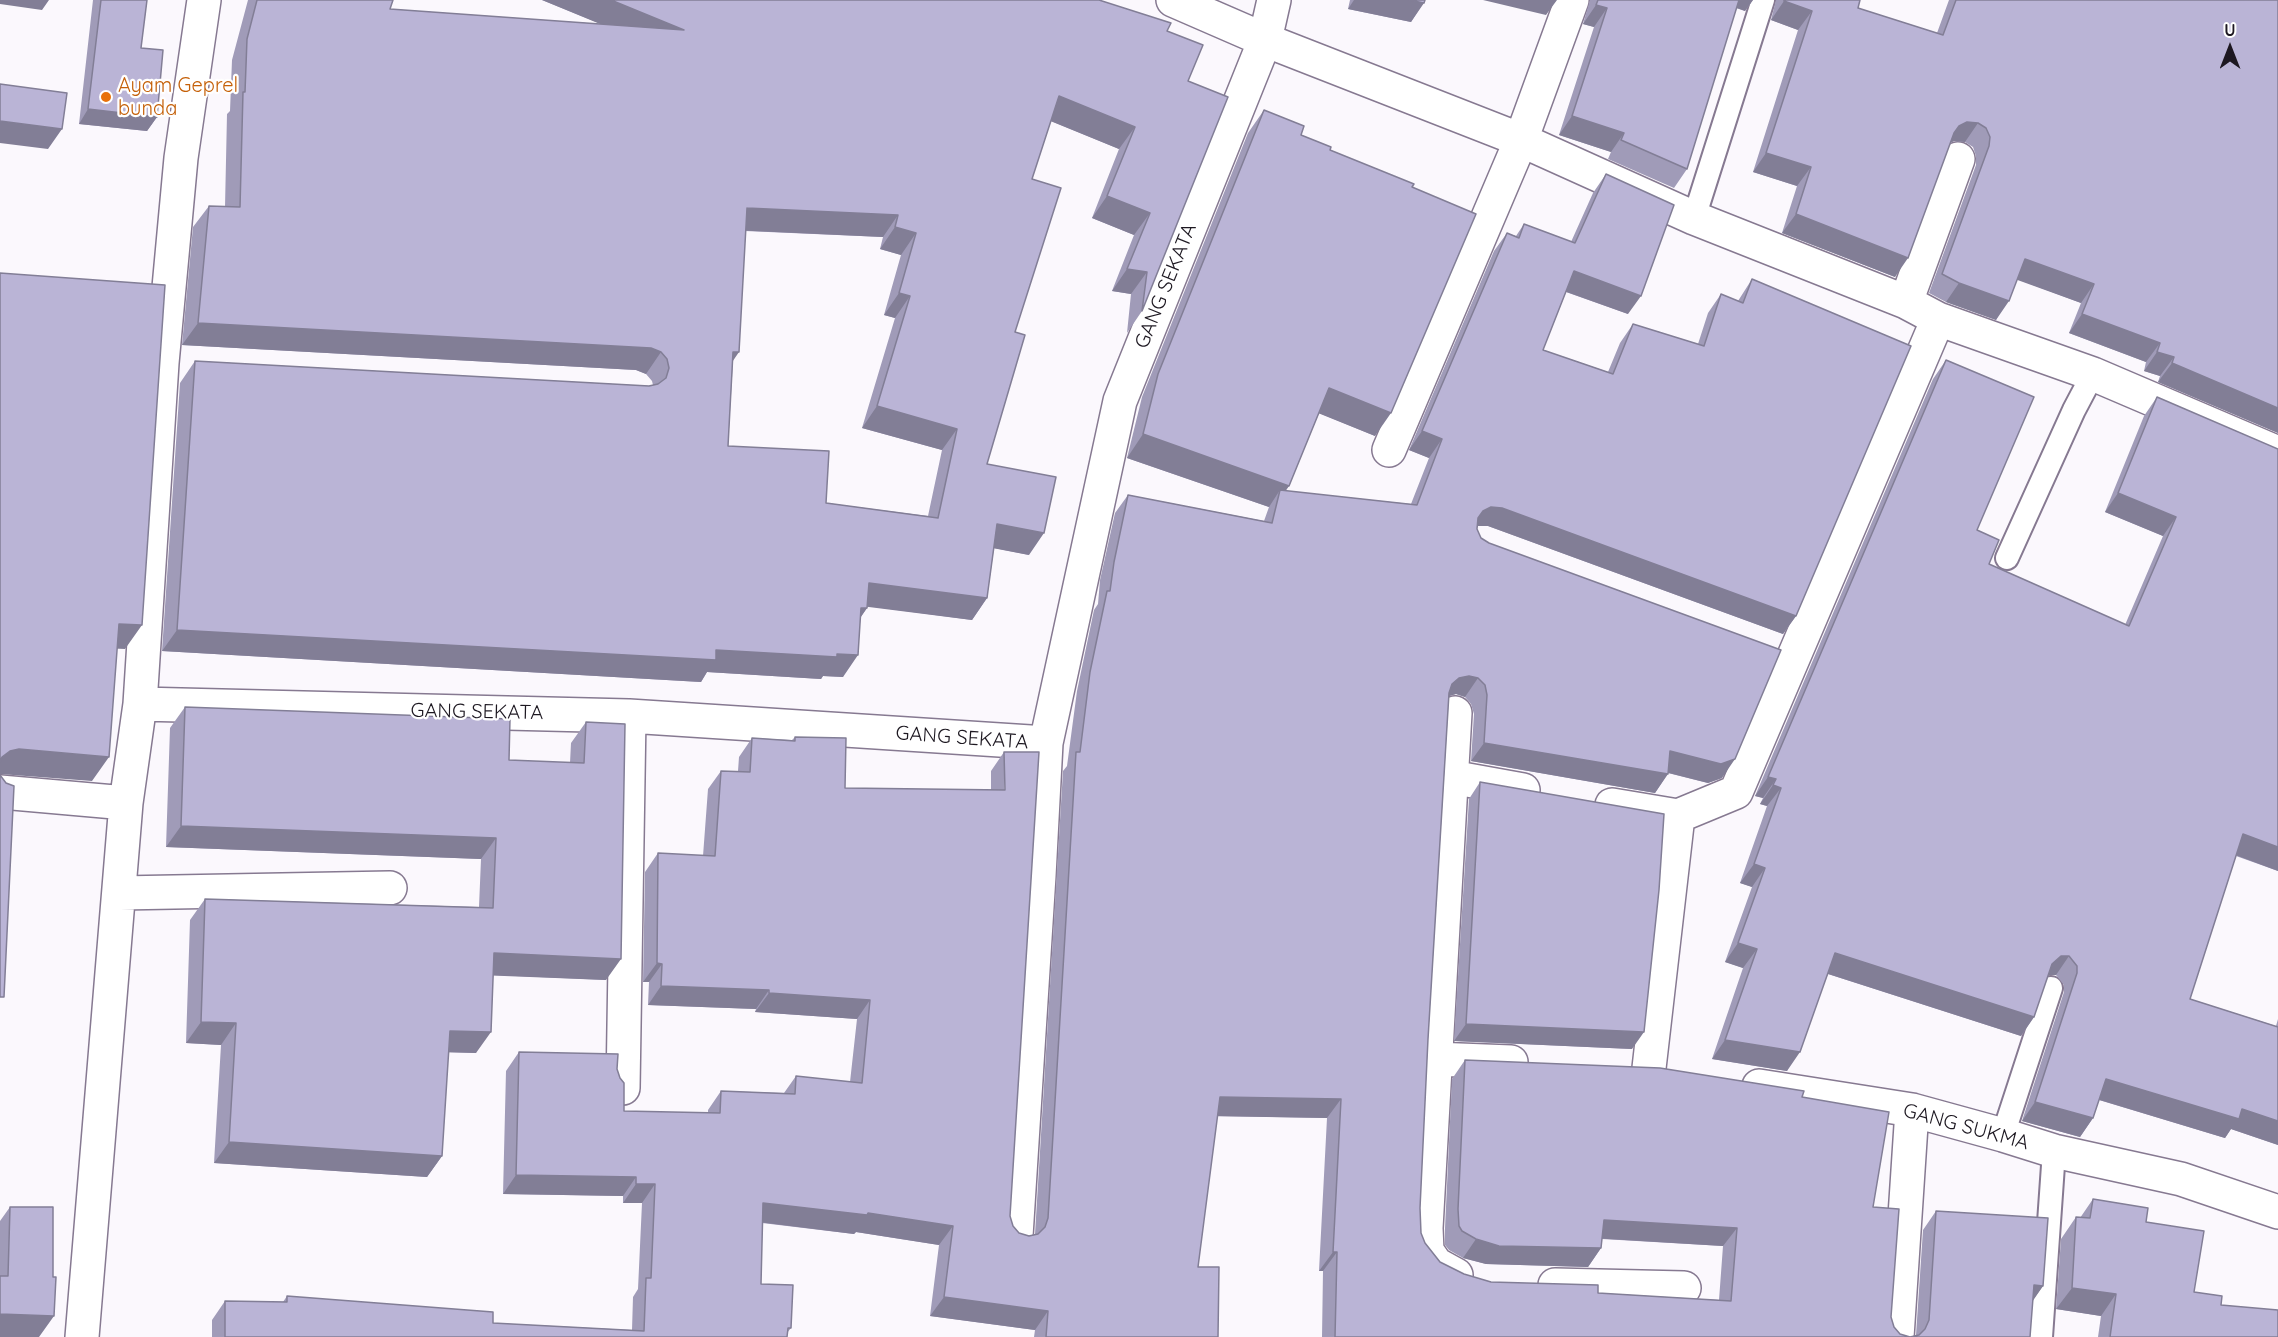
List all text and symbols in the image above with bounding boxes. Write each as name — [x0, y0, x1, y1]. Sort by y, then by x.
north arrow — [2200, 18, 2260, 78]
text: U — [2224, 20, 2236, 40]
place label: Ayam Geprel bunda — [118, 74, 238, 121]
marker: Ayam Geprel bunda — [99, 90, 113, 104]
street label: GANG SEKATA — [1130, 220, 1202, 352]
street label: GANG SEKATA — [410, 699, 544, 725]
street label: GANG SEKATA — [895, 721, 1029, 755]
street label: GANG SUKMA — [1900, 1099, 2032, 1155]

